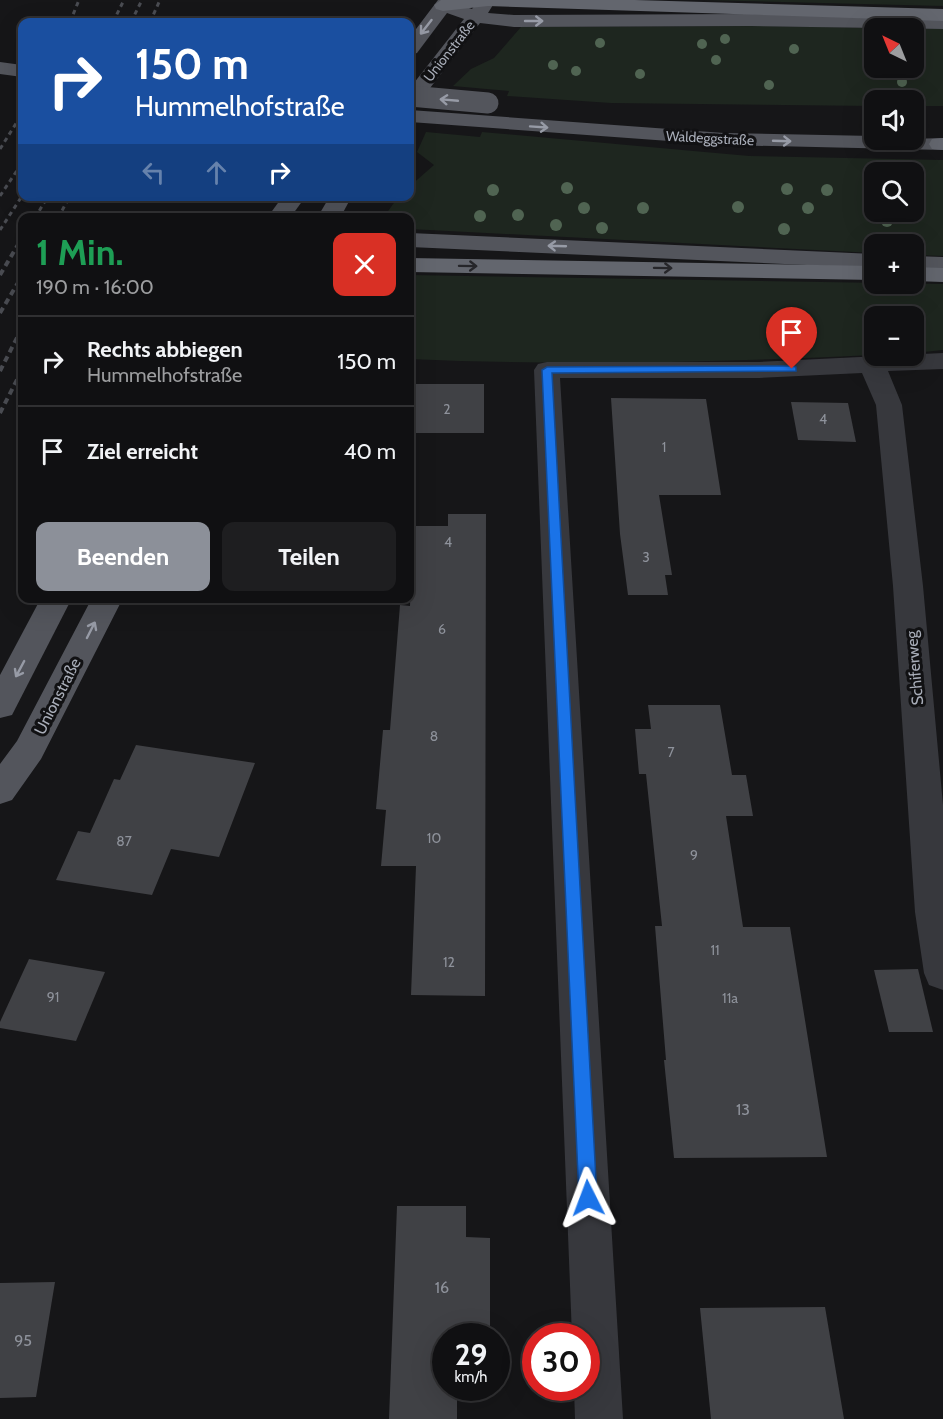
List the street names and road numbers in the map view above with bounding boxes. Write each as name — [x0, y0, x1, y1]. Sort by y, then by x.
street label: Unionstraße — [419, 17, 479, 85]
street label: Waldeggstraße — [665, 127, 755, 149]
street label: Schiferweg — [902, 629, 927, 706]
street label: Unionstraße — [30, 655, 85, 738]

